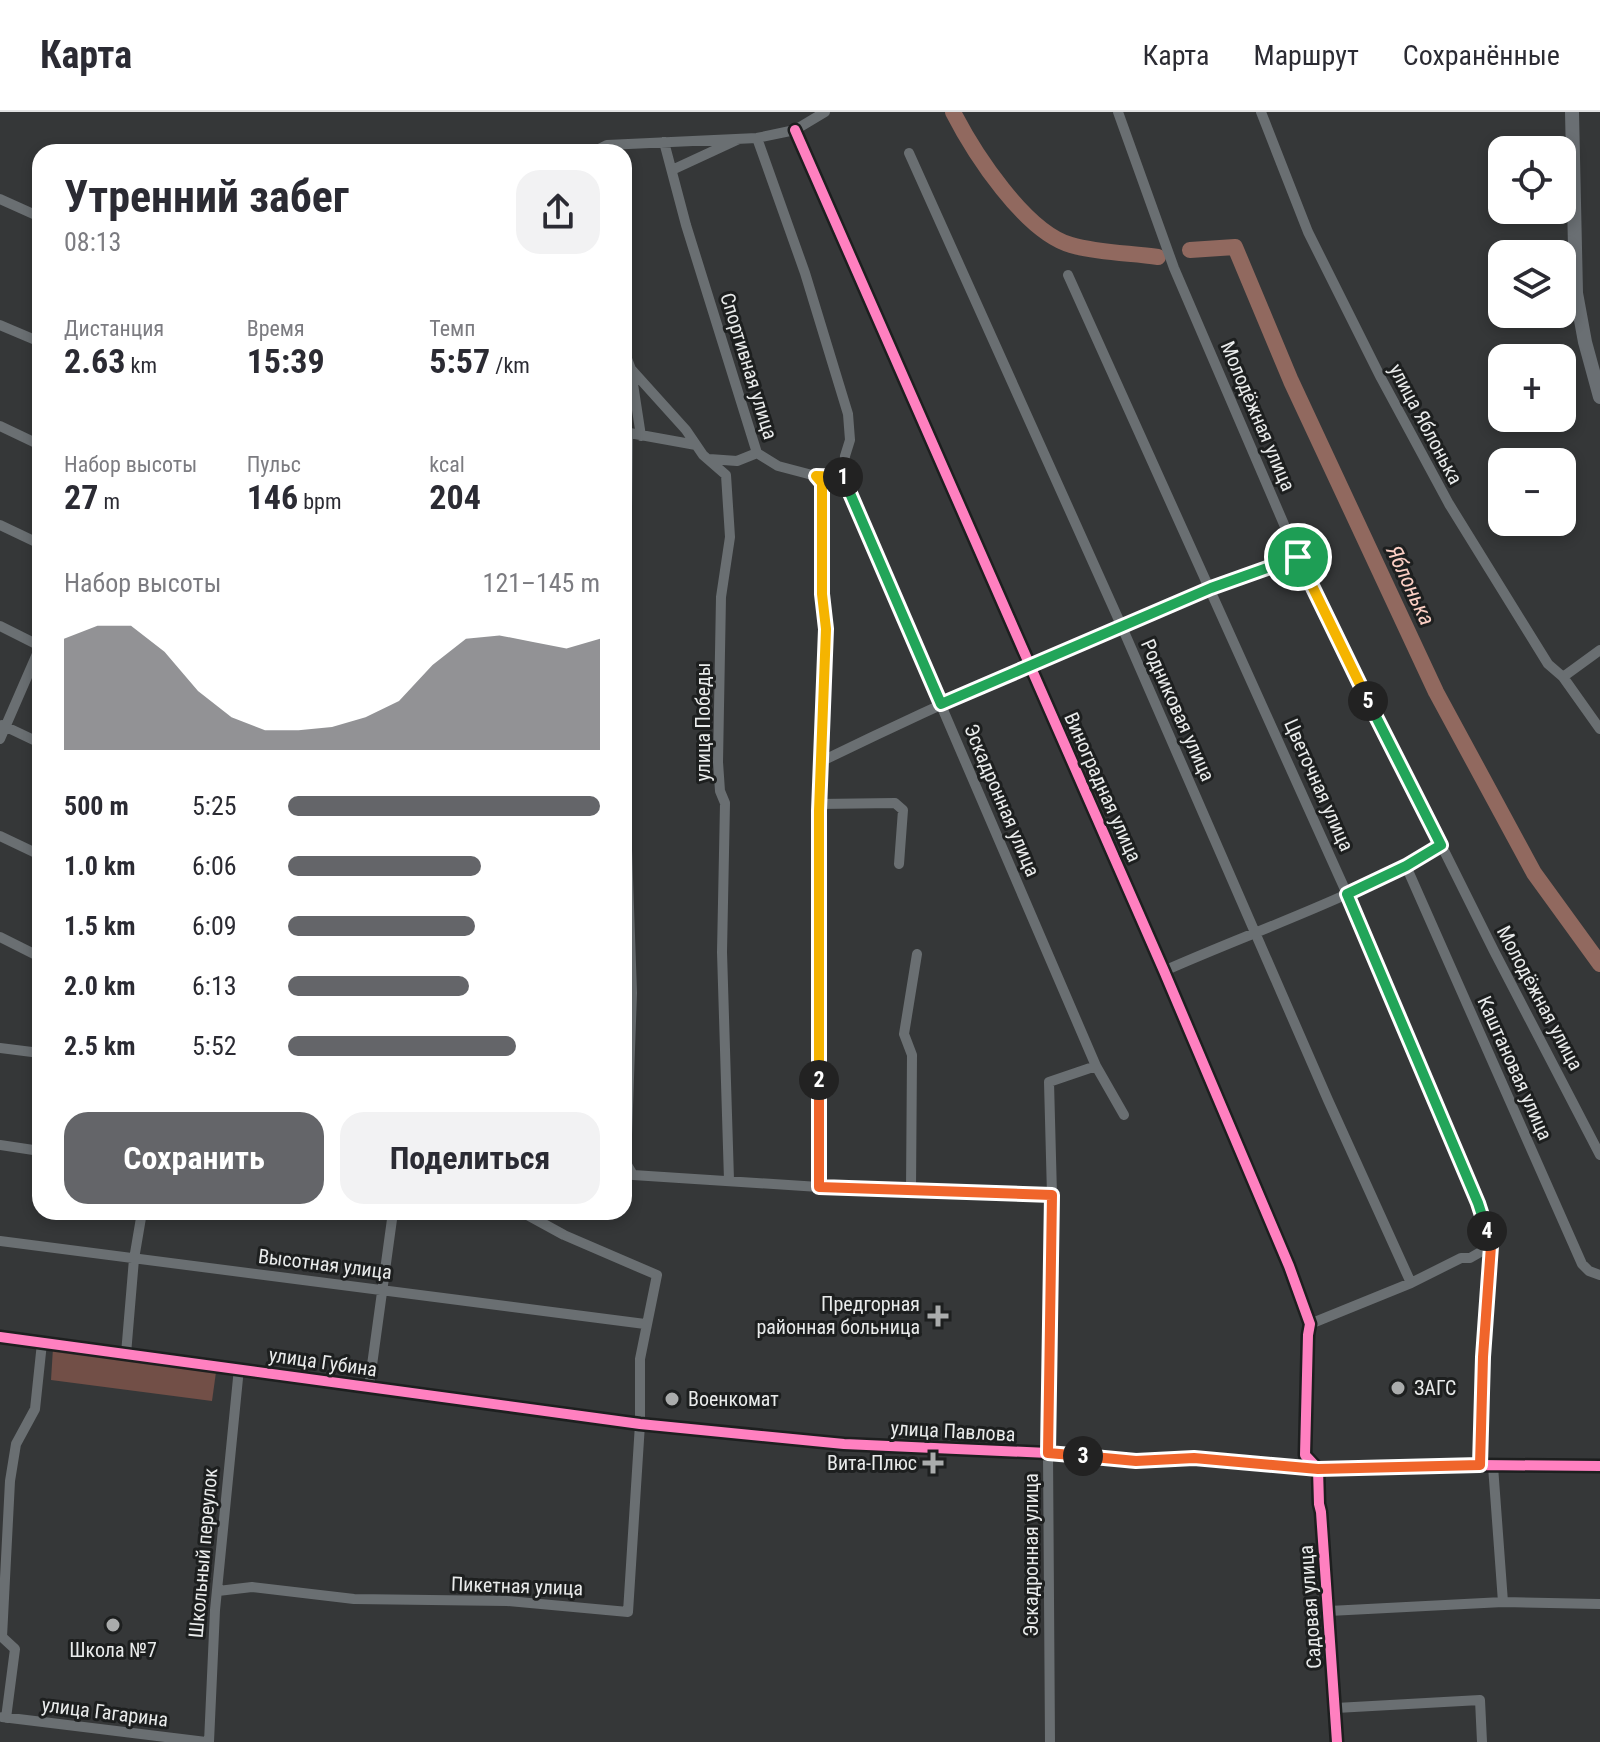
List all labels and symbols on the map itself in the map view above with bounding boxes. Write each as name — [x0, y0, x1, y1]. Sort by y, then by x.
street label: Спортивная улица — [715, 290, 783, 442]
street label: Молодёжная улица — [1216, 338, 1300, 494]
street label: улица Яблонька — [1384, 360, 1468, 488]
pin: 1 — [823, 457, 863, 497]
pin — [1264, 523, 1332, 591]
water label: Яблонька — [1381, 540, 1440, 629]
street label: Родниковая улица — [1136, 635, 1220, 785]
street label: улица Победы — [691, 663, 715, 781]
pin: 5 — [1348, 681, 1388, 721]
street label: Виноградная улица — [1059, 708, 1147, 866]
street label: Цветочная улица — [1279, 715, 1359, 855]
street label: Эскадронная улица — [959, 720, 1045, 880]
street label: Молодёжная улица — [1492, 922, 1588, 1074]
street label: Каштановая улица — [1472, 992, 1558, 1144]
pin: 2 — [799, 1060, 839, 1100]
pin: 4 — [1467, 1211, 1507, 1251]
street label: Высотная улица — [257, 1244, 393, 1284]
place label: Предгорная районная больница — [756, 1292, 920, 1339]
marker: Предгорная районная больница — [927, 1305, 949, 1327]
street label: улица Губина — [267, 1343, 379, 1381]
place label: ЗАГС — [1414, 1376, 1456, 1400]
marker: ЗАГС — [1389, 1379, 1407, 1397]
place label: Военкомат — [688, 1387, 779, 1411]
marker: Военкомат — [663, 1390, 681, 1408]
street label: улица Павлова — [890, 1416, 1016, 1446]
pin: 3 — [1063, 1436, 1103, 1476]
place label: Вита-Плюс — [827, 1451, 917, 1475]
marker: Вита-Плюс — [924, 1454, 942, 1472]
street label: Школьный переулок — [184, 1467, 222, 1639]
street label: Эскадронная улица — [1019, 1473, 1043, 1637]
street label: Садовая улица — [1294, 1544, 1326, 1670]
street label: Пикетная улица — [451, 1572, 583, 1600]
marker: Школа №7 — [104, 1616, 122, 1634]
place label: Школа №7 — [69, 1638, 157, 1662]
street label: улица Гагарина — [40, 1692, 170, 1732]

